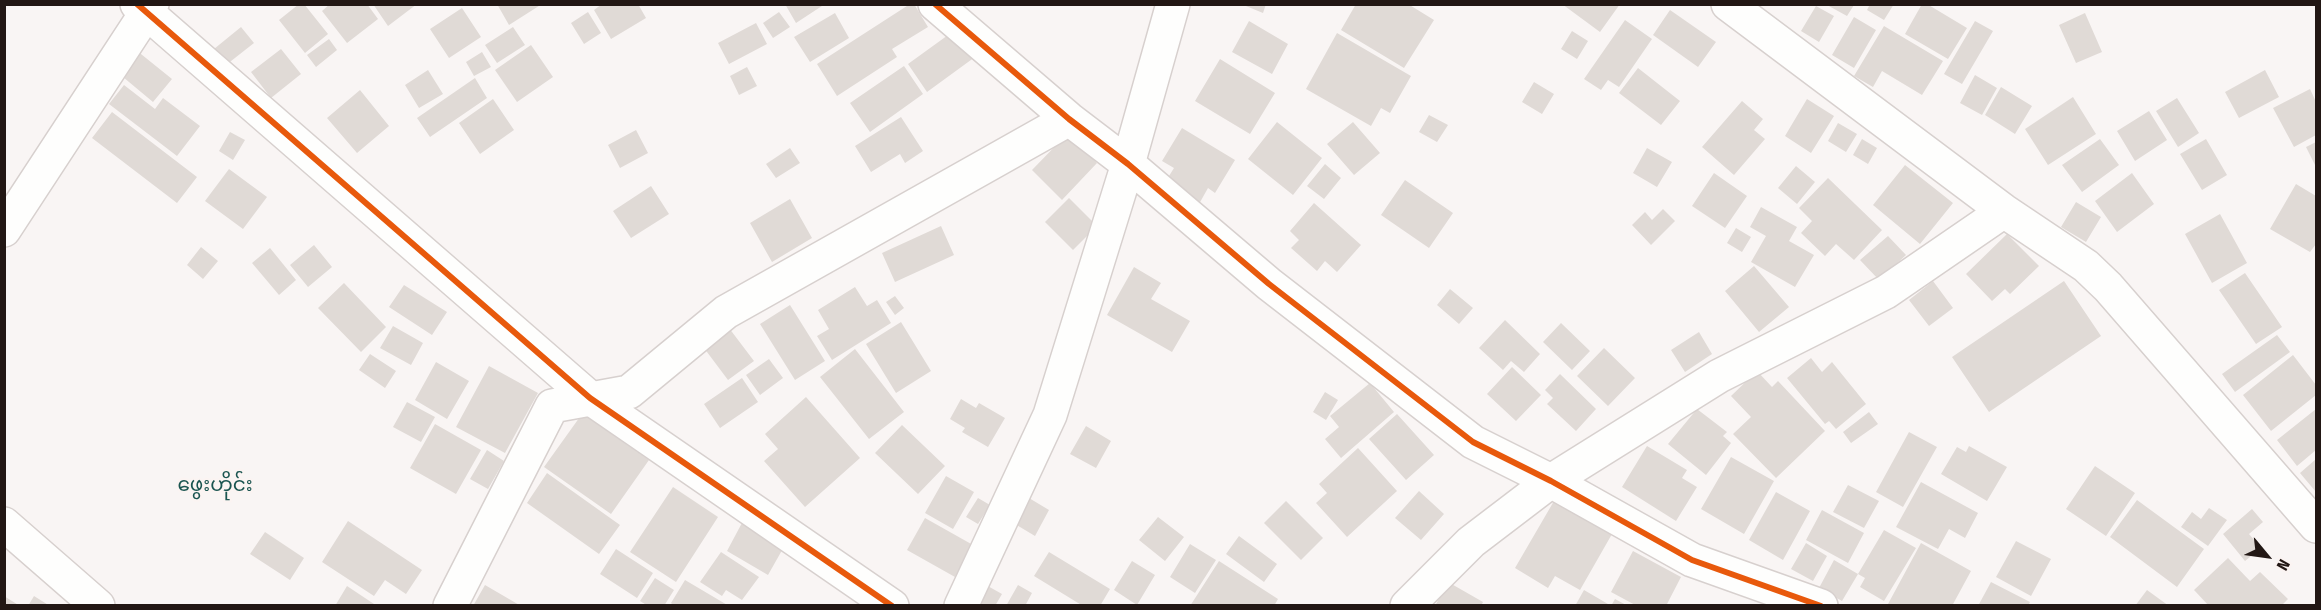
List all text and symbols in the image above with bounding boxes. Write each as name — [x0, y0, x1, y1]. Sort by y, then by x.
district label: ဖွေးဟိုင်း — [177, 473, 253, 497]
north arrow — [2237, 526, 2297, 586]
text: N — [2273, 556, 2294, 574]

